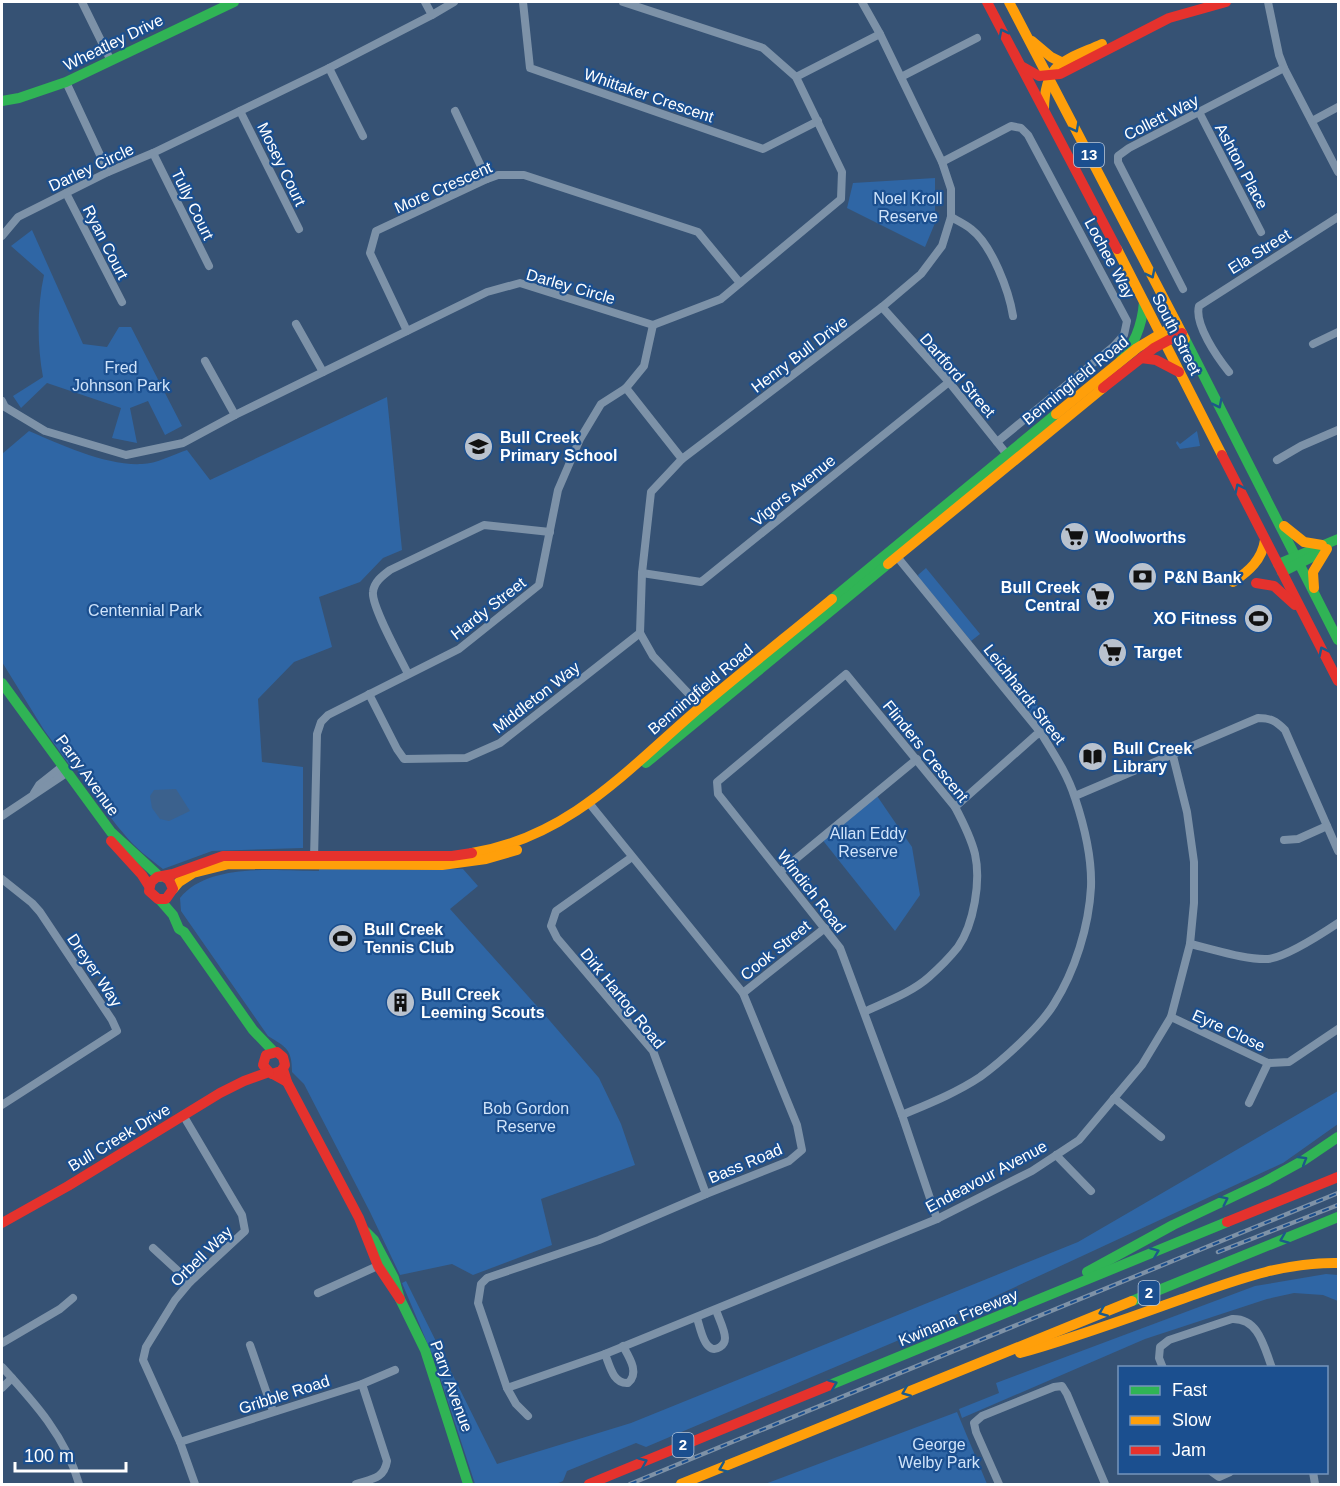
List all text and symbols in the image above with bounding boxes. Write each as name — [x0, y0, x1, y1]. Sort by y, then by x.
street label: Wheatley Drive — [61, 11, 166, 74]
one-way arrow — [999, 29, 1010, 40]
street label: Whittaker Crescent — [582, 65, 716, 126]
street label: Collett Way — [1121, 91, 1201, 143]
street label: Mosey Court — [254, 120, 309, 209]
street label: Ashton Place — [1212, 121, 1271, 212]
one-way arrow — [1068, 122, 1079, 132]
street label: Darley Circle — [46, 140, 136, 195]
road number: 13 — [1074, 143, 1104, 167]
street label: More Crescent — [392, 158, 495, 217]
street label: Tully Court — [168, 166, 217, 243]
park label: Noel Kroll Reserve — [873, 190, 943, 225]
street label: Ryan Court — [80, 202, 132, 283]
street label: Lochee Way — [1081, 215, 1138, 301]
street label: Ela Street — [1225, 225, 1294, 277]
street label: Darley Circle — [525, 266, 617, 307]
one-way arrow — [1144, 268, 1155, 279]
street label: South Street — [1149, 291, 1205, 378]
street label: Henry Bull Drive — [748, 313, 851, 396]
street label: Dartford Street — [917, 330, 999, 421]
street label: Benningfield Road — [1019, 333, 1131, 428]
park label: Fred Johnson Park — [72, 359, 171, 394]
one-way arrow — [1211, 398, 1222, 408]
place label: Bull Creek Primary School — [500, 429, 617, 464]
school or university icon: Bull Creek Primary School — [463, 430, 495, 462]
street label: Vigors Avenue — [748, 451, 839, 529]
one-way arrow — [1235, 483, 1247, 494]
supermarket icon: Woolworths — [1058, 521, 1090, 553]
place label: Woolworths — [1095, 529, 1186, 546]
bank icon: P&N Bank — [1127, 561, 1159, 593]
place label: P&N Bank — [1164, 569, 1241, 586]
street label: Hardy Street — [448, 574, 529, 643]
place label: Bull Creek Central — [1001, 579, 1080, 614]
supermarket icon: Bull Creek Central — [1085, 580, 1117, 612]
park label: Centennial Park — [88, 602, 203, 619]
sports icon: XO Fitness — [1242, 602, 1274, 634]
place label: XO Fitness — [1153, 610, 1237, 627]
supermarket icon: Target — [1097, 636, 1129, 668]
street label: Benningfield Road — [645, 641, 756, 738]
street label: Leichhardt Street — [980, 641, 1069, 748]
place label: Target — [1134, 644, 1182, 661]
one-way arrow — [1319, 647, 1330, 657]
street label: Middleton Way — [490, 658, 583, 736]
street label: Flinders Crescent — [880, 697, 972, 806]
street label: Parry Avenue — [53, 732, 123, 819]
place label: Bull Creek Library — [1113, 740, 1192, 775]
library icon: Bull Creek Library — [1076, 741, 1108, 773]
park label: Allan Eddy Reserve — [830, 825, 906, 860]
street label: Windich Road — [774, 847, 849, 936]
street label: Cook Street — [737, 917, 814, 984]
place label: Bull Creek Tennis Club — [364, 921, 455, 956]
sports icon: Bull Creek Tennis Club — [327, 922, 359, 954]
street label: Dreyer Way — [64, 931, 125, 1010]
street label: Dirk Hartog Road — [577, 945, 668, 1052]
place label: Bull Creek Leeming Scouts — [421, 986, 545, 1021]
building icon: Bull Creek Leeming Scouts — [384, 987, 416, 1019]
street label: Eyre Close — [1190, 1006, 1268, 1055]
street label: Bull Creek Drive — [65, 1100, 173, 1174]
park label: Bob Gordon Reserve — [483, 1100, 569, 1135]
street label: Endeavour Avenue — [923, 1137, 1050, 1216]
street label: Bass Road — [706, 1140, 785, 1187]
one-way arrow — [1297, 1156, 1307, 1167]
one-way arrow — [1218, 1196, 1229, 1208]
street label: Orbell Way — [167, 1223, 235, 1290]
one-way arrow — [1279, 1232, 1290, 1244]
one-way arrow — [1149, 1247, 1160, 1259]
road number: 2 — [1138, 1281, 1160, 1305]
street label: Kwinana Freeway — [896, 1286, 1020, 1349]
one-way arrow — [1099, 1305, 1110, 1317]
street label: Parry Avenue — [427, 1338, 476, 1434]
legend — [1118, 1366, 1328, 1474]
street label: Gribble Road — [237, 1372, 332, 1417]
one-way arrow — [827, 1379, 838, 1391]
text: Fast — [1172, 1380, 1207, 1400]
one-way arrow — [901, 1385, 912, 1397]
text: Slow — [1172, 1410, 1212, 1430]
road number: 2 — [672, 1433, 694, 1457]
scale bar — [15, 1435, 126, 1473]
park label: George Welby Park — [898, 1436, 981, 1471]
text: Jam — [1172, 1440, 1206, 1460]
text: 100 m — [24, 1446, 74, 1466]
one-way arrow — [636, 1457, 647, 1469]
one-way arrow — [718, 1461, 729, 1473]

